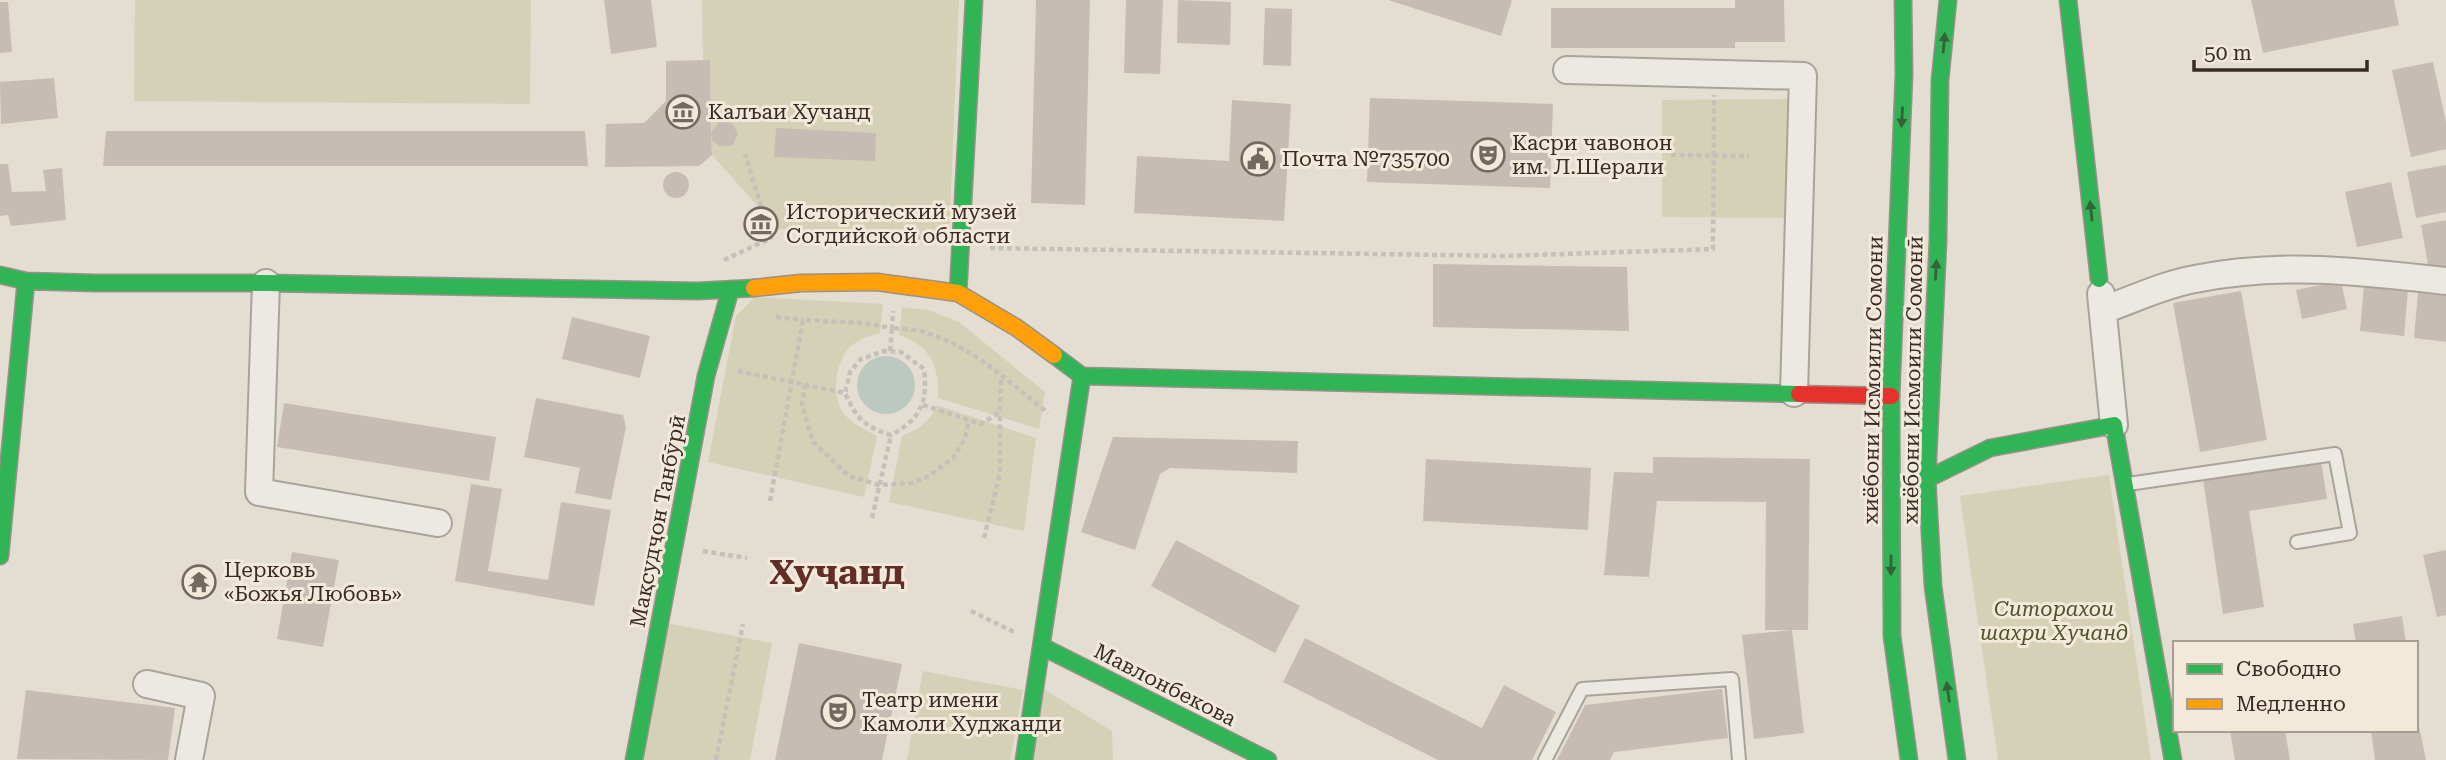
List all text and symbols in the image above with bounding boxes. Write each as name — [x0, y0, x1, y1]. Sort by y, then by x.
scale bar — [2194, 28, 2367, 72]
one-way arrow — [1939, 32, 1950, 54]
text: 50 m — [2204, 41, 2252, 65]
museum icon: Калъаи Хучанд — [664, 93, 702, 131]
place label: Калъаи Хучанд — [708, 100, 871, 124]
one-way arrow — [1897, 106, 1908, 128]
place label: Касри чавонон им. Л.Шерали — [1512, 131, 1673, 179]
theatre icon: Касри чавонон им. Л.Шерали — [1469, 136, 1507, 174]
public building icon: Почта №735700 — [1239, 140, 1277, 178]
place label: Почта №735700 — [1282, 147, 1450, 171]
place label: Исторический музей Согдийской области — [786, 200, 1017, 248]
one-way arrow — [2085, 200, 2096, 222]
museum icon: Исторический музей Согдийской области — [742, 205, 780, 243]
street label: хиёбони Исмоили Сомони — [1858, 236, 1888, 524]
street label: хиёбони Исмоили Сомонӣ — [1898, 236, 1928, 524]
one-way arrow — [1931, 259, 1942, 281]
street label: Мақсудҷон Танбӯрӣ — [626, 413, 690, 629]
district label: Хуҷанд — [769, 552, 905, 593]
one-way arrow — [1886, 554, 1897, 576]
place label: Церковь «Божья Любовь» — [224, 558, 402, 606]
temple icon: Церковь «Божья Любовь» — [180, 563, 218, 601]
park label: Ситорахои шахри Хучанд — [1980, 597, 2128, 645]
street label: Мавлонбекова — [1090, 639, 1241, 731]
legend — [2173, 641, 2418, 732]
text: Свободно — [2236, 657, 2342, 681]
one-way arrow — [1942, 681, 1953, 703]
place label: Театр имени Камоли Худжанди — [862, 688, 1062, 736]
text: Медленно — [2236, 692, 2346, 716]
theatre icon: Театр имени Камоли Худжанди — [819, 693, 857, 731]

